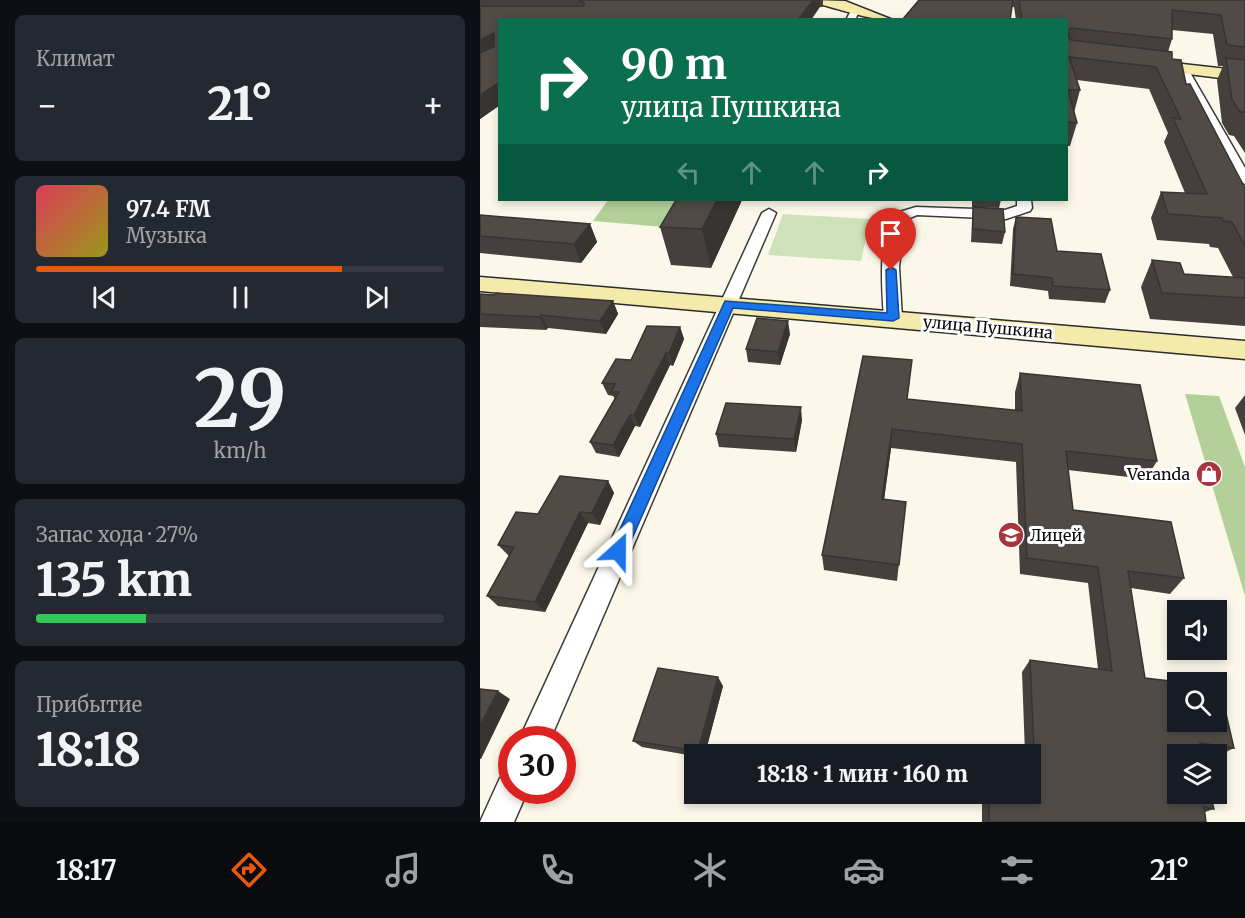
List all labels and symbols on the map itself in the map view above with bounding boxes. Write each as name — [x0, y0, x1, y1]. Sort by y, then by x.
pin — [865, 208, 916, 270]
street label: улица Пушкина — [922, 311, 1054, 343]
shop icon: Veranda — [1194, 459, 1224, 489]
place label: Veranda — [1126, 464, 1190, 484]
position arrow — [586, 519, 650, 583]
school or university icon: Лицей — [996, 520, 1026, 550]
place label: Лицей — [1030, 525, 1082, 545]
speed limit sign: 30 — [498, 726, 576, 804]

